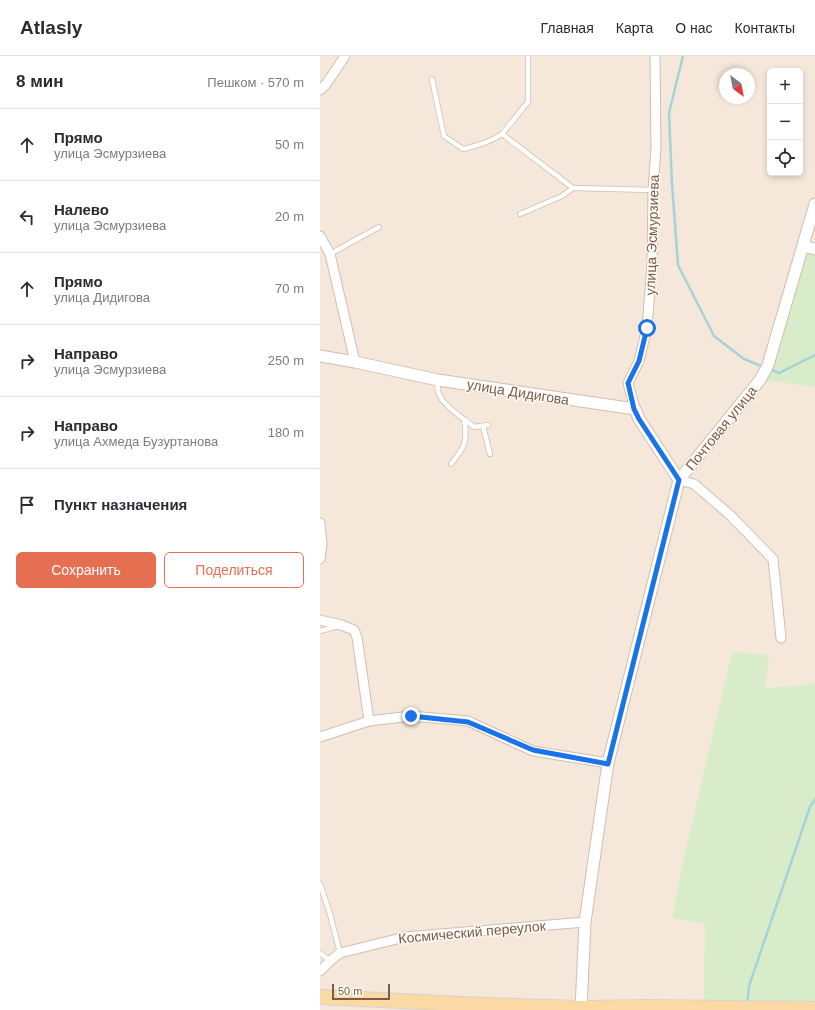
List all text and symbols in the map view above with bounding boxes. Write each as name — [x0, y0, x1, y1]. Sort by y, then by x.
text: Atlasly — [20, 17, 82, 38]
text: Главная — [540, 20, 594, 36]
text: Карта — [616, 20, 653, 36]
text: О нас — [675, 20, 713, 36]
text: Контакты — [735, 20, 795, 36]
north arrow — [719, 68, 755, 104]
map controls — [767, 68, 803, 176]
button: + — [767, 68, 803, 104]
text: 8 мин — [16, 72, 63, 91]
text: Пешком · 570 m — [207, 75, 304, 90]
button: − — [767, 104, 803, 140]
text: Прямо — [54, 129, 103, 146]
icon: ahead — [16, 134, 38, 156]
text: 50 m — [275, 137, 304, 152]
button: locate — [767, 140, 803, 176]
text: улица Эсмурзиева — [54, 146, 166, 161]
street label: улица Эсмурзиева — [642, 174, 662, 296]
text: Налево — [54, 201, 109, 218]
icon: left — [16, 206, 38, 228]
text: 20 m — [275, 209, 304, 224]
text: улица Эсмурзиева — [54, 218, 166, 233]
text: Прямо — [54, 273, 103, 290]
icon: ahead — [16, 278, 38, 300]
text: 70 m — [275, 281, 304, 296]
text: улица Дидигова — [54, 290, 150, 305]
route start — [638, 319, 656, 337]
text: Направо — [54, 345, 118, 362]
icon: right — [16, 350, 38, 372]
text: 250 m — [268, 353, 304, 368]
text: улица Эсмурзиева — [54, 362, 166, 377]
street label: улица Дидигова — [466, 376, 570, 408]
street label: Почтовая улица — [682, 382, 760, 473]
text: Направо — [54, 417, 118, 434]
icon: right — [16, 422, 38, 444]
text: 180 m — [268, 425, 304, 440]
text: улица Ахмеда Бузуртанова — [54, 434, 218, 449]
icon: arrive — [16, 494, 38, 516]
text: Пункт назначения — [54, 496, 187, 513]
button: Сохранить — [16, 552, 156, 588]
button: Поделиться — [164, 552, 304, 588]
route end — [402, 707, 420, 725]
street label: Космический переулок — [398, 918, 547, 946]
scale bar — [332, 982, 390, 1001]
text: 50 m — [338, 985, 362, 997]

